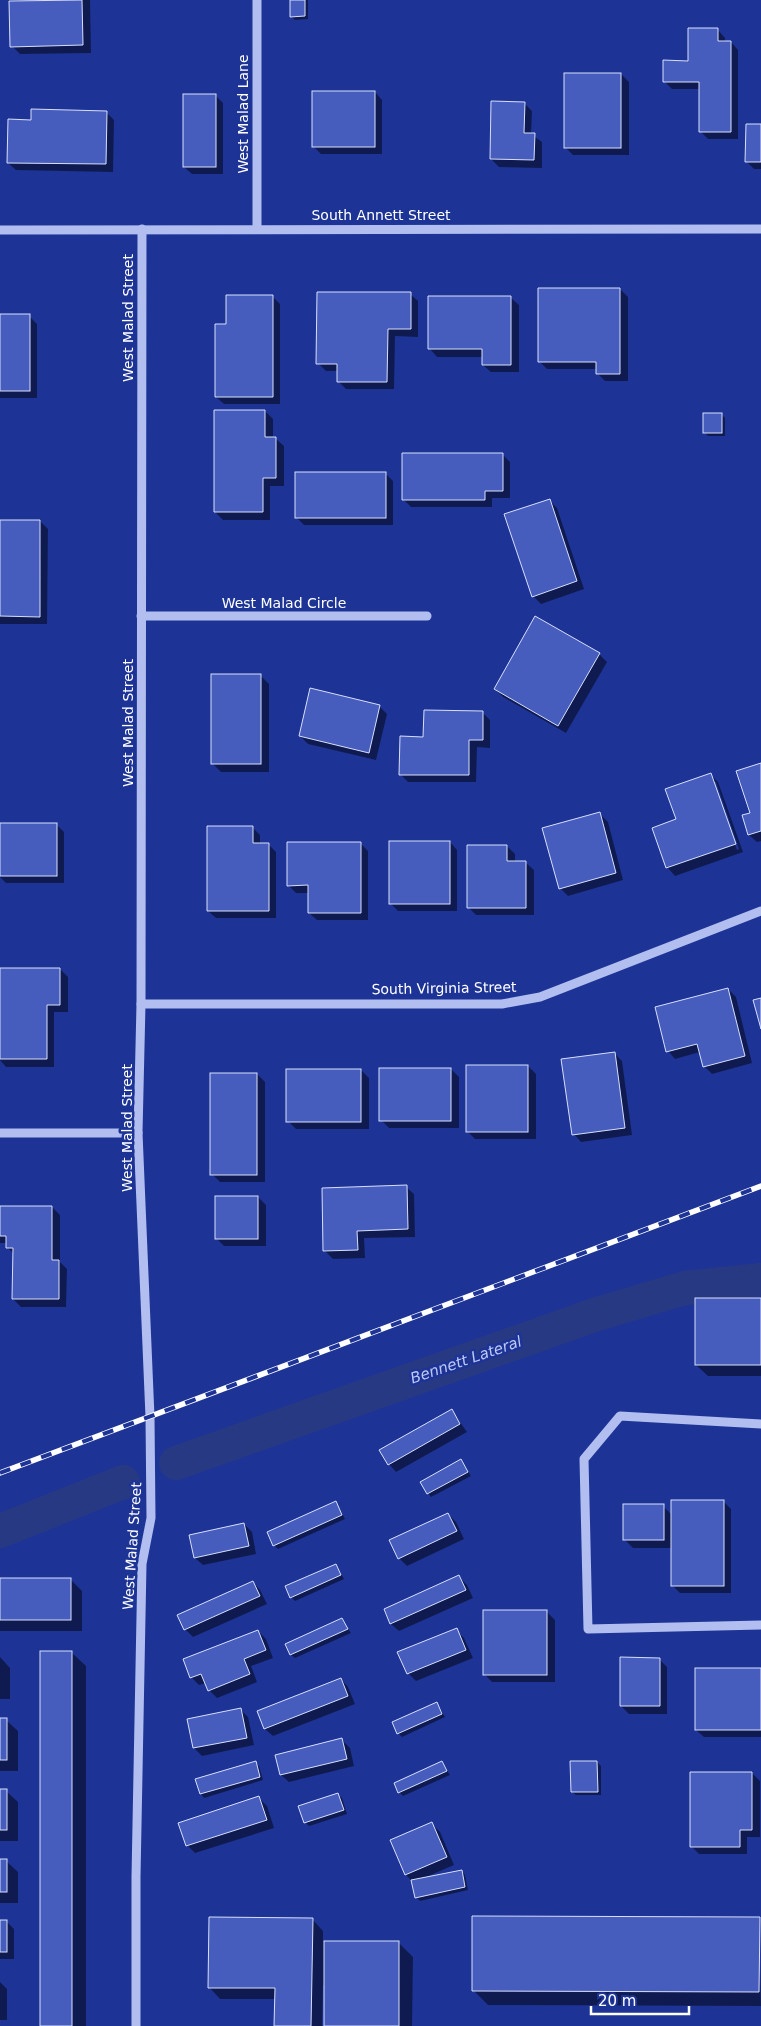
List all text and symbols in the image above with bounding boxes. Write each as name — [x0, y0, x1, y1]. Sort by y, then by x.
street label: West Malad Lane — [235, 54, 251, 174]
street label: South Annett Street — [311, 207, 451, 223]
street label: West Malad Street — [120, 254, 136, 382]
street label: West Malad Circle — [222, 595, 346, 611]
street label: West Malad Street — [120, 659, 136, 787]
street label: South Virginia Street — [371, 979, 517, 997]
street label: West Malad Street — [119, 1064, 135, 1192]
water label: Bennett Lateral — [408, 1332, 525, 1387]
street label: West Malad Street — [120, 1481, 144, 1610]
scale bar — [591, 1984, 688, 2016]
text: 20 m — [598, 1992, 636, 2010]

